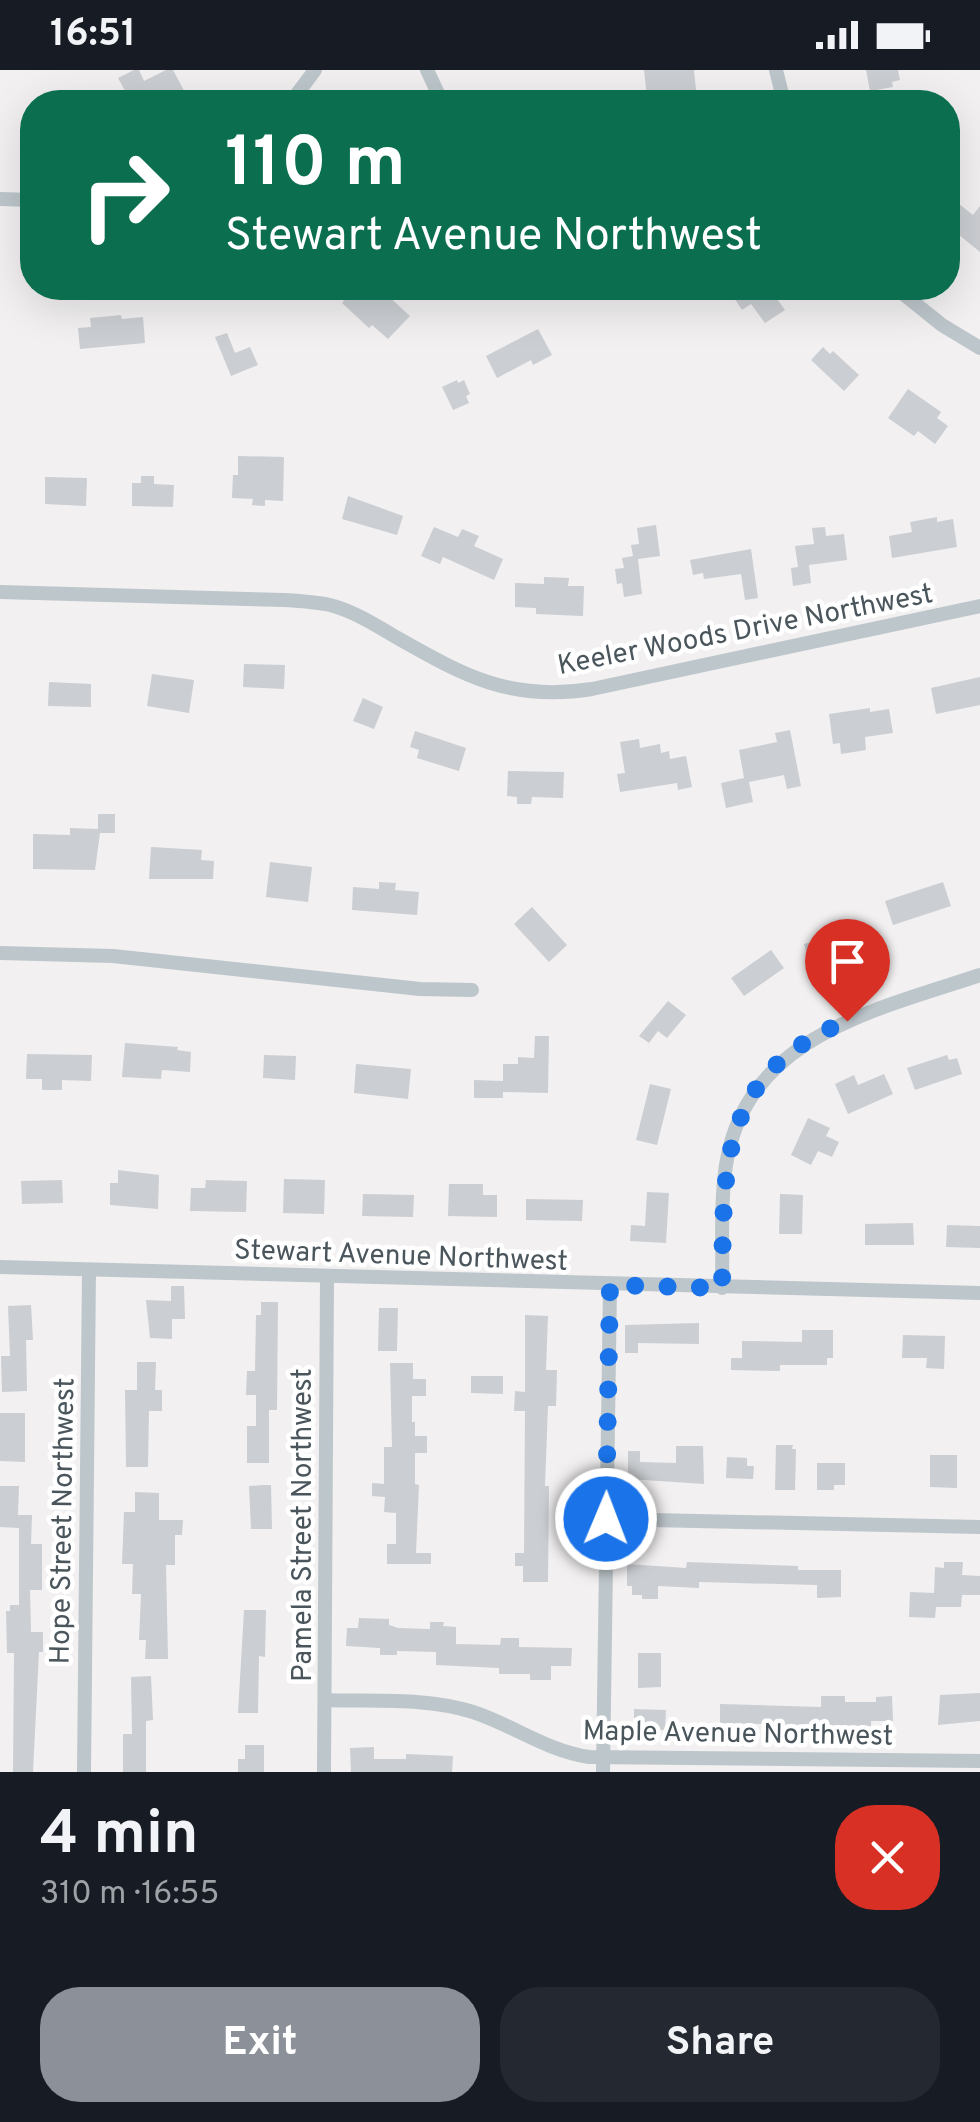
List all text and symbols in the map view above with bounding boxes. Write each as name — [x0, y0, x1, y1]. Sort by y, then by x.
text: 16:51 — [50, 11, 136, 60]
text: 110 m — [225, 122, 406, 211]
icon: right — [60, 130, 190, 260]
text: Stewart Avenue Northwest — [225, 209, 762, 266]
street label: Keeler Woods Drive Northwest — [555, 577, 936, 685]
pin — [805, 919, 890, 1022]
icon: arrive — [820, 934, 875, 989]
street label: Stewart Avenue Northwest — [233, 1233, 568, 1281]
street label: Pamela Street Northwest — [286, 1368, 322, 1682]
street label: Hope Street Northwest — [43, 1377, 84, 1665]
position arrow — [554, 1467, 658, 1571]
street label: Maple Avenue Northwest — [582, 1714, 894, 1756]
text: 4 min — [40, 1799, 199, 1875]
button: close — [835, 1805, 940, 1910]
text: 310 m · 16:55 — [40, 1875, 219, 1915]
button: Exit — [40, 1987, 480, 2102]
button: Share — [500, 1987, 940, 2102]

